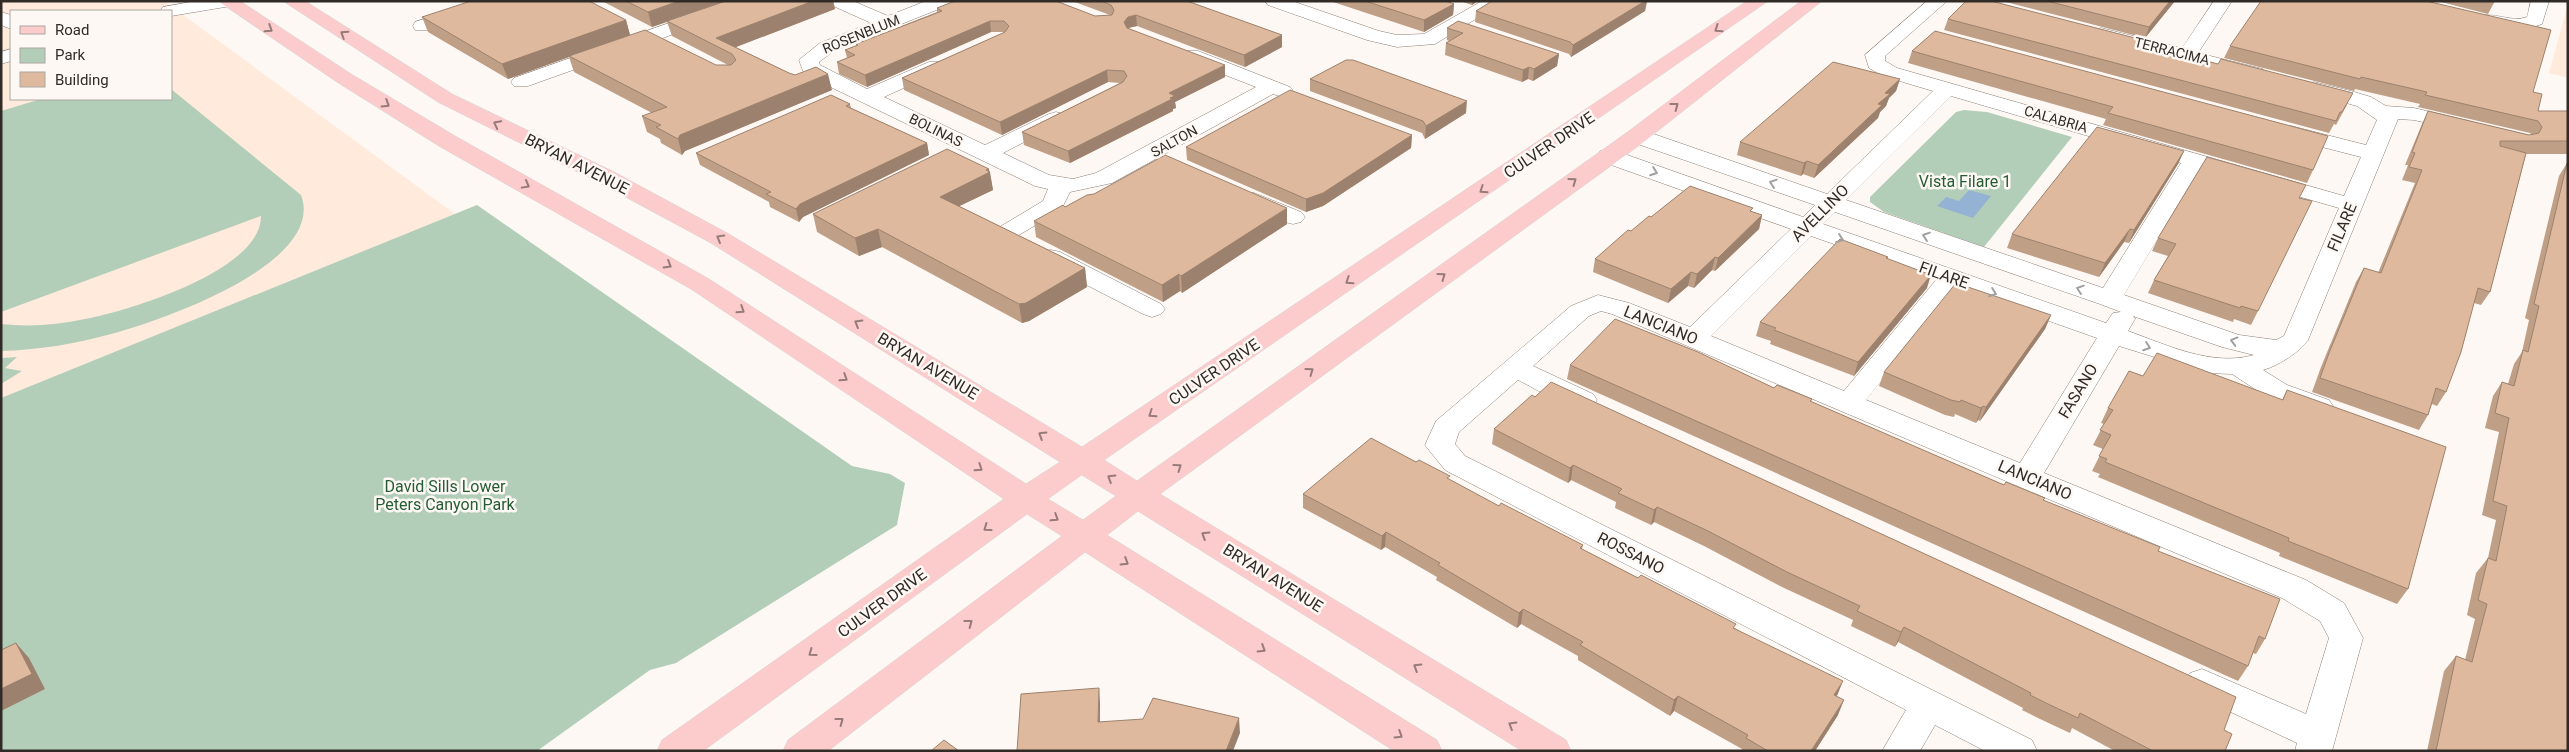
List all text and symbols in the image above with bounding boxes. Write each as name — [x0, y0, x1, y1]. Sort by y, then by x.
legend — [10, 10, 172, 100]
street label: ROSENBLUM — [820, 11, 902, 57]
text: Road — [55, 21, 89, 39]
one-way arrow — [263, 23, 272, 32]
one-way arrow — [1715, 23, 1724, 32]
one-way arrow — [340, 31, 349, 40]
street label: TERRACIMA — [2133, 34, 2211, 68]
text: Park — [55, 46, 86, 64]
text: Building — [55, 71, 109, 89]
one-way arrow — [380, 98, 389, 107]
street label: CALABRIA — [2022, 102, 2090, 136]
one-way arrow — [1670, 103, 1679, 112]
street label: CULVER DRIVE — [1500, 108, 1598, 182]
street label: BOLINAS — [907, 110, 965, 150]
one-way arrow — [494, 120, 503, 130]
street label: SALTON — [1148, 122, 1200, 160]
street label: BRYAN AVENUE — [522, 130, 632, 198]
one-way arrow — [1649, 167, 1658, 177]
park label: Vista Filare 1 — [1919, 172, 2011, 191]
one-way arrow — [1567, 178, 1577, 187]
one-way arrow — [521, 179, 530, 189]
one-way arrow — [1769, 179, 1777, 189]
street label: AVELLINO — [1787, 180, 1853, 246]
one-way arrow — [1479, 184, 1489, 193]
street label: FILARE — [2323, 200, 2361, 254]
one-way arrow — [1922, 232, 1931, 242]
one-way arrow — [1836, 233, 1844, 243]
one-way arrow — [716, 235, 725, 245]
street label: FILARE — [1917, 257, 1971, 293]
one-way arrow — [663, 258, 672, 268]
one-way arrow — [1436, 273, 1446, 282]
one-way arrow — [1345, 275, 1354, 284]
one-way arrow — [2076, 285, 2085, 295]
one-way arrow — [1989, 287, 1997, 297]
street label: LANCIANO — [1621, 302, 1701, 348]
one-way arrow — [735, 304, 744, 314]
one-way arrow — [855, 319, 864, 329]
street label: BRYAN AVENUE — [874, 328, 982, 404]
street label: CULVER DRIVE — [1165, 335, 1263, 409]
one-way arrow — [2229, 336, 2238, 347]
one-way arrow — [2142, 341, 2150, 351]
street label: FASANO — [2054, 360, 2102, 422]
one-way arrow — [1304, 369, 1313, 377]
one-way arrow — [838, 372, 847, 381]
one-way arrow — [1148, 408, 1157, 417]
one-way arrow — [1038, 431, 1047, 441]
street label: LANCIANO — [1995, 456, 2075, 504]
one-way arrow — [974, 462, 983, 471]
one-way arrow — [1172, 464, 1181, 472]
one-way arrow — [1107, 474, 1116, 484]
park label: David Sills Lower Peters Canyon Park — [375, 477, 516, 514]
one-way arrow — [1049, 511, 1058, 521]
one-way arrow — [983, 522, 993, 531]
street label: ROSSANO — [1594, 528, 1668, 578]
one-way arrow — [1201, 532, 1210, 542]
street label: BRYAN AVENUE — [1220, 540, 1326, 616]
one-way arrow — [1119, 556, 1128, 565]
street label: CULVER DRIVE — [834, 564, 930, 642]
one-way arrow — [963, 620, 973, 629]
one-way arrow — [1257, 642, 1266, 652]
one-way arrow — [808, 647, 818, 656]
one-way arrow — [1414, 664, 1423, 674]
one-way arrow — [834, 719, 843, 727]
one-way arrow — [1508, 722, 1517, 732]
one-way arrow — [1394, 729, 1403, 739]

